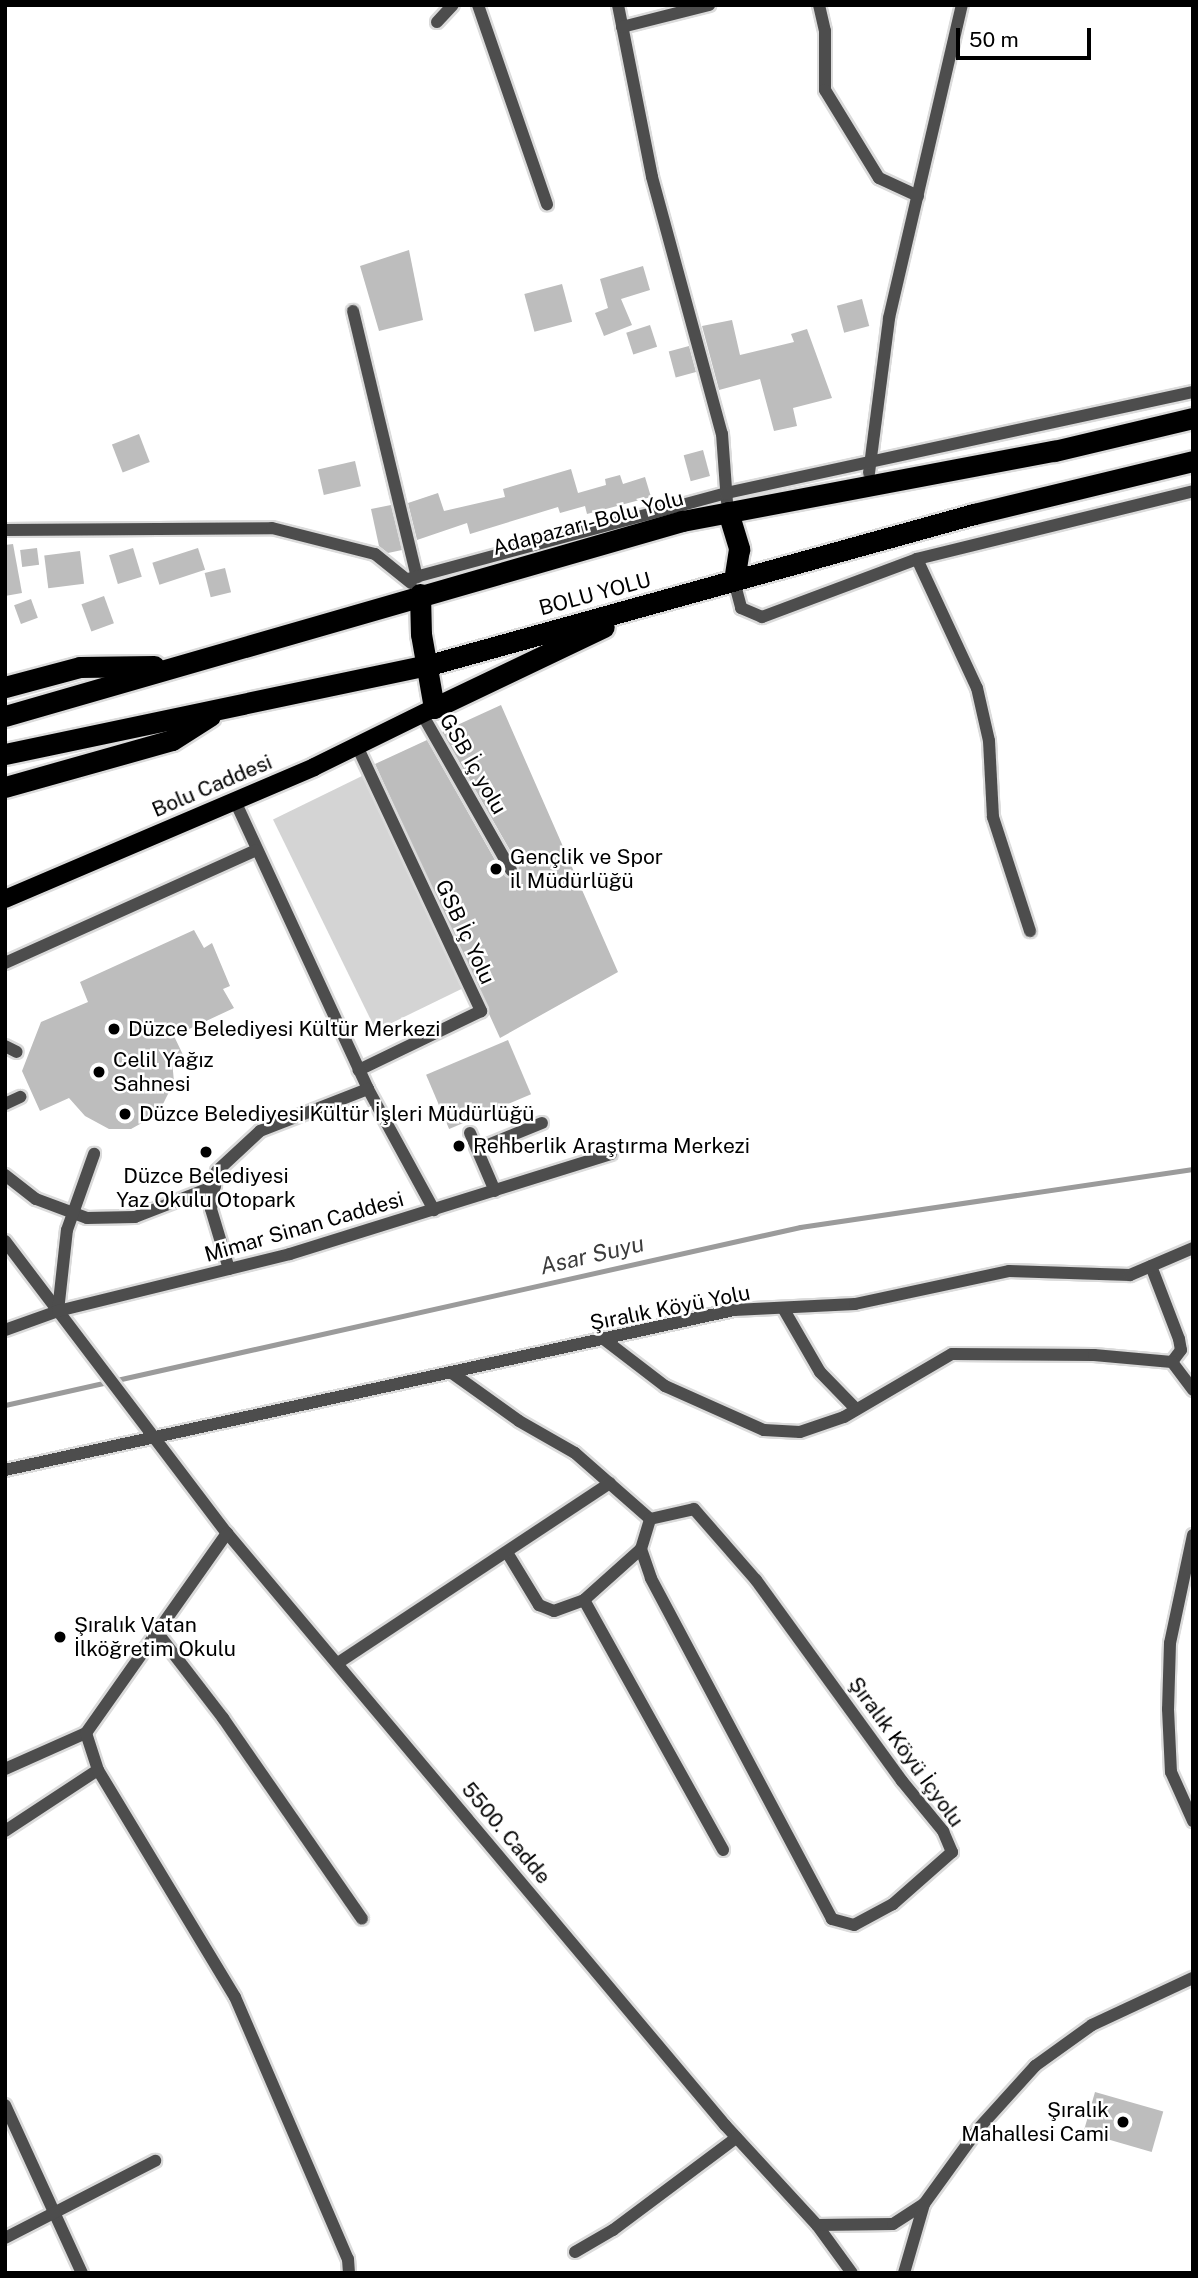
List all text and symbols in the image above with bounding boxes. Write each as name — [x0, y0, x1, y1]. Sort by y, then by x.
scale bar — [960, 14, 1095, 58]
text: 50 m — [969, 27, 1019, 52]
street label: Adapazarı-Bolu Yolu — [490, 485, 686, 561]
street label: BOLU YOLU — [536, 567, 654, 621]
street label: GSB İç yolu — [434, 709, 512, 819]
street label: Bolu Caddesi — [148, 749, 276, 823]
place label: Gençlik ve Spor il Müdürlüğü — [510, 844, 663, 894]
marker: Gençlik ve Spor il Müdürlüğü — [488, 861, 504, 877]
street label: GSB İç Yolu — [430, 876, 500, 988]
place label: Düzce Belediyesi Kültür Merkezi — [128, 1016, 441, 1042]
marker: Düzce Belediyesi Kültür Merkezi — [106, 1021, 122, 1037]
place label: Celil Yağız Sahnesi — [113, 1047, 214, 1097]
marker: Celil Yağız Sahnesi — [91, 1064, 107, 1080]
place label: Düzce Belediyesi Kültür İşleri Müdürlüğü — [139, 1101, 535, 1127]
marker: Düzce Belediyesi Kültür İşleri Müdürlüğü — [117, 1106, 133, 1122]
place label: Rehberlik Araştırma Merkezi — [473, 1133, 750, 1159]
marker: Rehberlik Araştırma Merkezi — [451, 1138, 467, 1154]
marker: Düzce Belediyesi Yaz Okulu Otopark — [198, 1144, 214, 1160]
place label: Düzce Belediyesi Yaz Okulu Otopark — [116, 1163, 296, 1213]
street label: Mimar Sinan Caddesi — [202, 1187, 406, 1267]
water label: Asar Suyu — [537, 1230, 647, 1280]
street label: Şıralık Köyü Yolu — [588, 1280, 752, 1336]
place label: Şıralık Vatan İlköğretim Okulu — [74, 1612, 236, 1662]
marker: Şıralık Vatan İlköğretim Okulu — [52, 1629, 68, 1645]
street label: Şıralık Köyü İçyolu — [843, 1672, 969, 1832]
street label: 5500. Cadde — [456, 1777, 556, 1889]
place label: Şıralık Mahallesi Cami — [961, 2097, 1109, 2147]
marker: Şıralık Mahallesi Cami — [1115, 2114, 1131, 2130]

